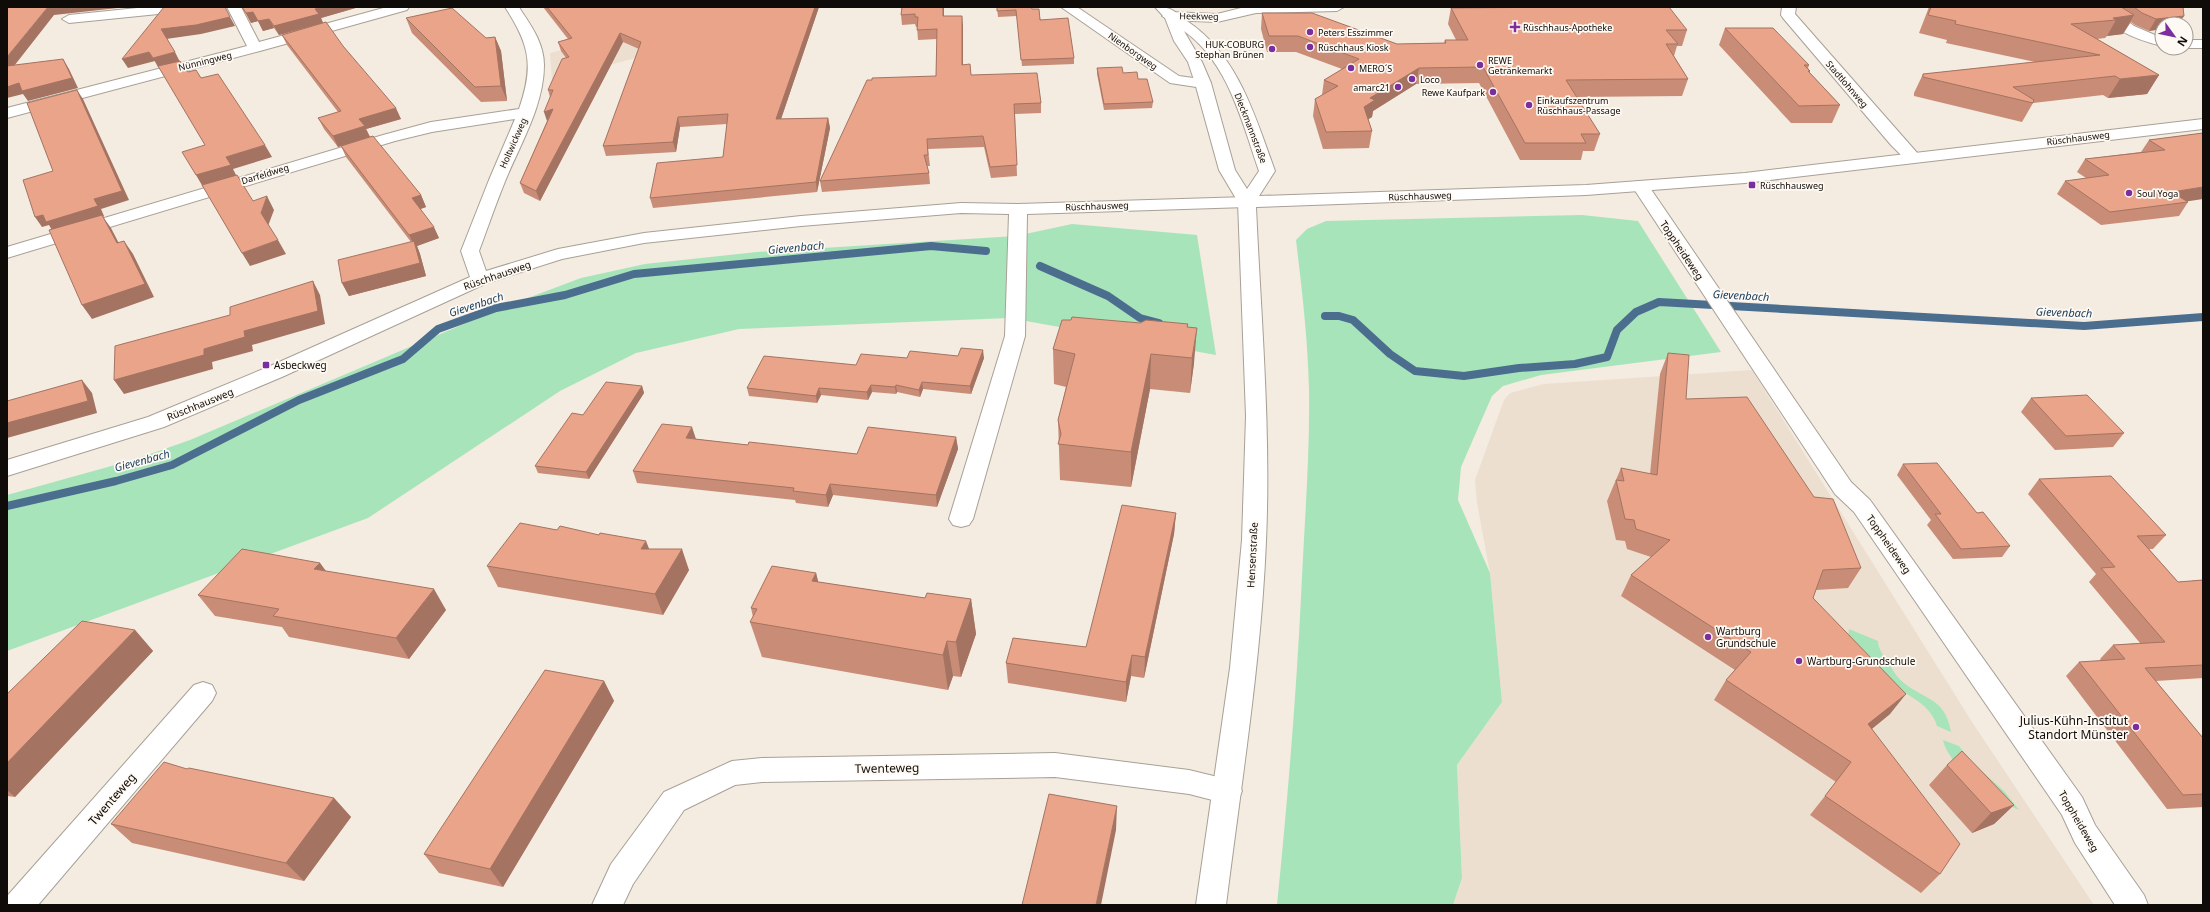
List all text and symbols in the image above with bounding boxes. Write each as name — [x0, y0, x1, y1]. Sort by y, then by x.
street label: Heekweg — [1179, 9, 1219, 23]
north arrow — [2154, 16, 2194, 56]
place label: Rüschhaus-Apotheke — [1523, 21, 1612, 34]
marker: Rüschhaus-Apotheke — [1510, 22, 1520, 32]
place label: Peters Esszimmer — [1318, 26, 1393, 39]
marker: Peters Esszimmer — [1305, 27, 1315, 37]
street label: Nienborgweg — [1106, 29, 1160, 73]
text: N — [2174, 34, 2192, 50]
place label: HUK-COBURG Stephan Brünen — [1195, 38, 1264, 61]
place label: Rüschhaus Kiosk — [1318, 41, 1389, 54]
marker: Rüschhaus Kiosk — [1305, 42, 1315, 52]
marker: HUK-COBURG Stephan Brünen — [1267, 44, 1277, 54]
street label: Nünningweg — [177, 48, 233, 74]
place label: REWE Getränkemarkt — [1488, 54, 1553, 77]
street label: Stadtlohnweg — [1823, 58, 1871, 110]
marker: REWE Getränkemarkt — [1475, 60, 1485, 70]
place label: MERO´S — [1359, 62, 1392, 75]
marker: MERO´S — [1346, 63, 1356, 73]
place label: Loco — [1420, 73, 1440, 86]
marker: Loco — [1407, 74, 1417, 84]
place label: amarc21 — [1353, 81, 1390, 94]
marker: amarc21 — [1393, 82, 1403, 92]
place label: Rewe Kaufpark — [1422, 86, 1485, 99]
marker: Rewe Kaufpark — [1488, 87, 1498, 97]
street label: Dieckmannstraße — [1232, 91, 1270, 165]
place label: Einkaufszentrum Rüschhaus-Passage — [1537, 94, 1621, 117]
marker: Einkaufszentrum Rüschhaus-Passage — [1524, 100, 1534, 110]
street label: Holtwickweg — [496, 116, 530, 170]
street label: Rüschhausweg — [2046, 128, 2110, 148]
street label: Darfeldweg — [240, 161, 290, 187]
place label: Rüschhausweg — [1760, 179, 1824, 192]
marker: Rüschhausweg — [1747, 180, 1757, 190]
place label: Soul Yoga — [2137, 187, 2178, 200]
street label: Rüschhausweg — [1388, 188, 1452, 204]
marker: Soul Yoga — [2124, 188, 2134, 198]
street label: Rüschhausweg — [1065, 198, 1129, 214]
street label: Toppheideweg — [1657, 218, 1707, 282]
water label: Gievenbach — [767, 237, 825, 257]
street label: Rüschhausweg — [461, 257, 533, 293]
water label: Gievenbach — [1712, 286, 1770, 304]
water label: Gievenbach — [447, 288, 505, 320]
water label: Gievenbach — [2035, 304, 2093, 320]
place label: Asbeckweg — [274, 358, 327, 372]
marker: Asbeckweg — [261, 360, 271, 370]
street label: Rüschhausweg — [165, 384, 235, 424]
water label: Gievenbach — [113, 445, 171, 475]
street label: Toppheideweg — [1864, 512, 1914, 576]
street label: Hensenstraße — [1243, 521, 1261, 588]
place label: Wartburg Grundschule — [1716, 624, 1776, 650]
marker: Wartburg Grundschule — [1703, 632, 1713, 642]
place label: Wartburg-Grundschule — [1807, 654, 1916, 668]
marker: Wartburg-Grundschule — [1794, 656, 1804, 666]
place label: Julius-Kühn-Institut Standort Münster — [2019, 712, 2129, 743]
marker: Julius-Kühn-Institut Standort Münster — [2131, 722, 2141, 732]
street label: Twenteweg — [855, 759, 919, 777]
street label: Twenteweg — [84, 769, 140, 829]
street label: Toppheideweg — [2056, 788, 2102, 854]

